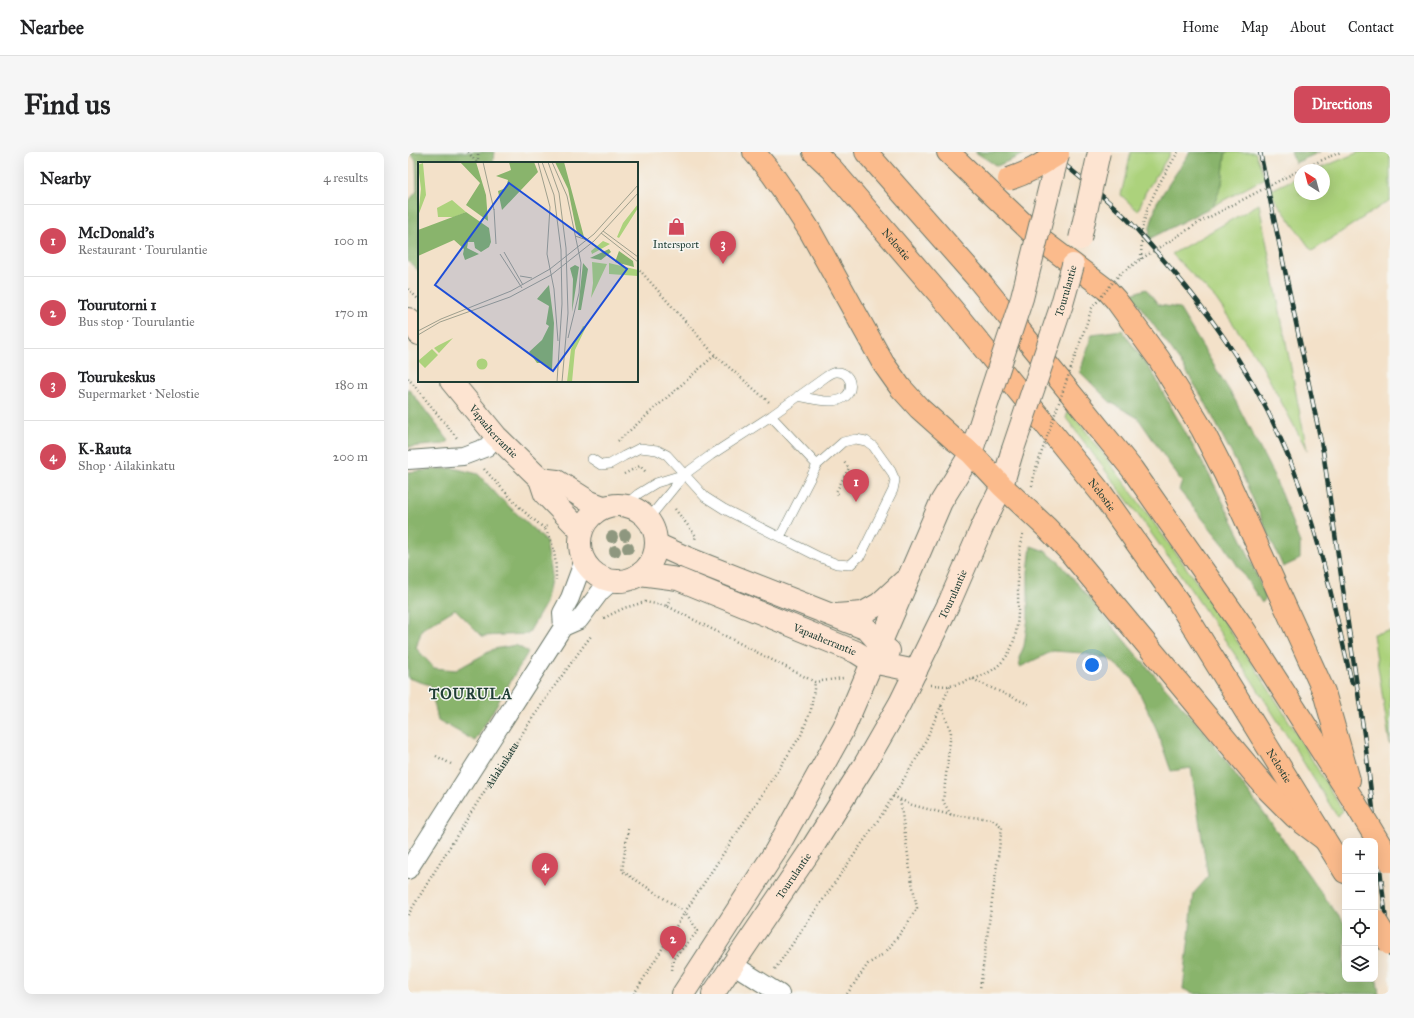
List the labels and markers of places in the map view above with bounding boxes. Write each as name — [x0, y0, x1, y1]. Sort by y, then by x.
shop icon: Intersport — [666, 216, 686, 236]
pin: 3 — [710, 231, 736, 264]
place label: Intersport — [653, 238, 699, 251]
pin: 1 — [843, 469, 869, 502]
pin: 4 — [532, 853, 558, 886]
pin: 2 — [660, 926, 686, 959]

